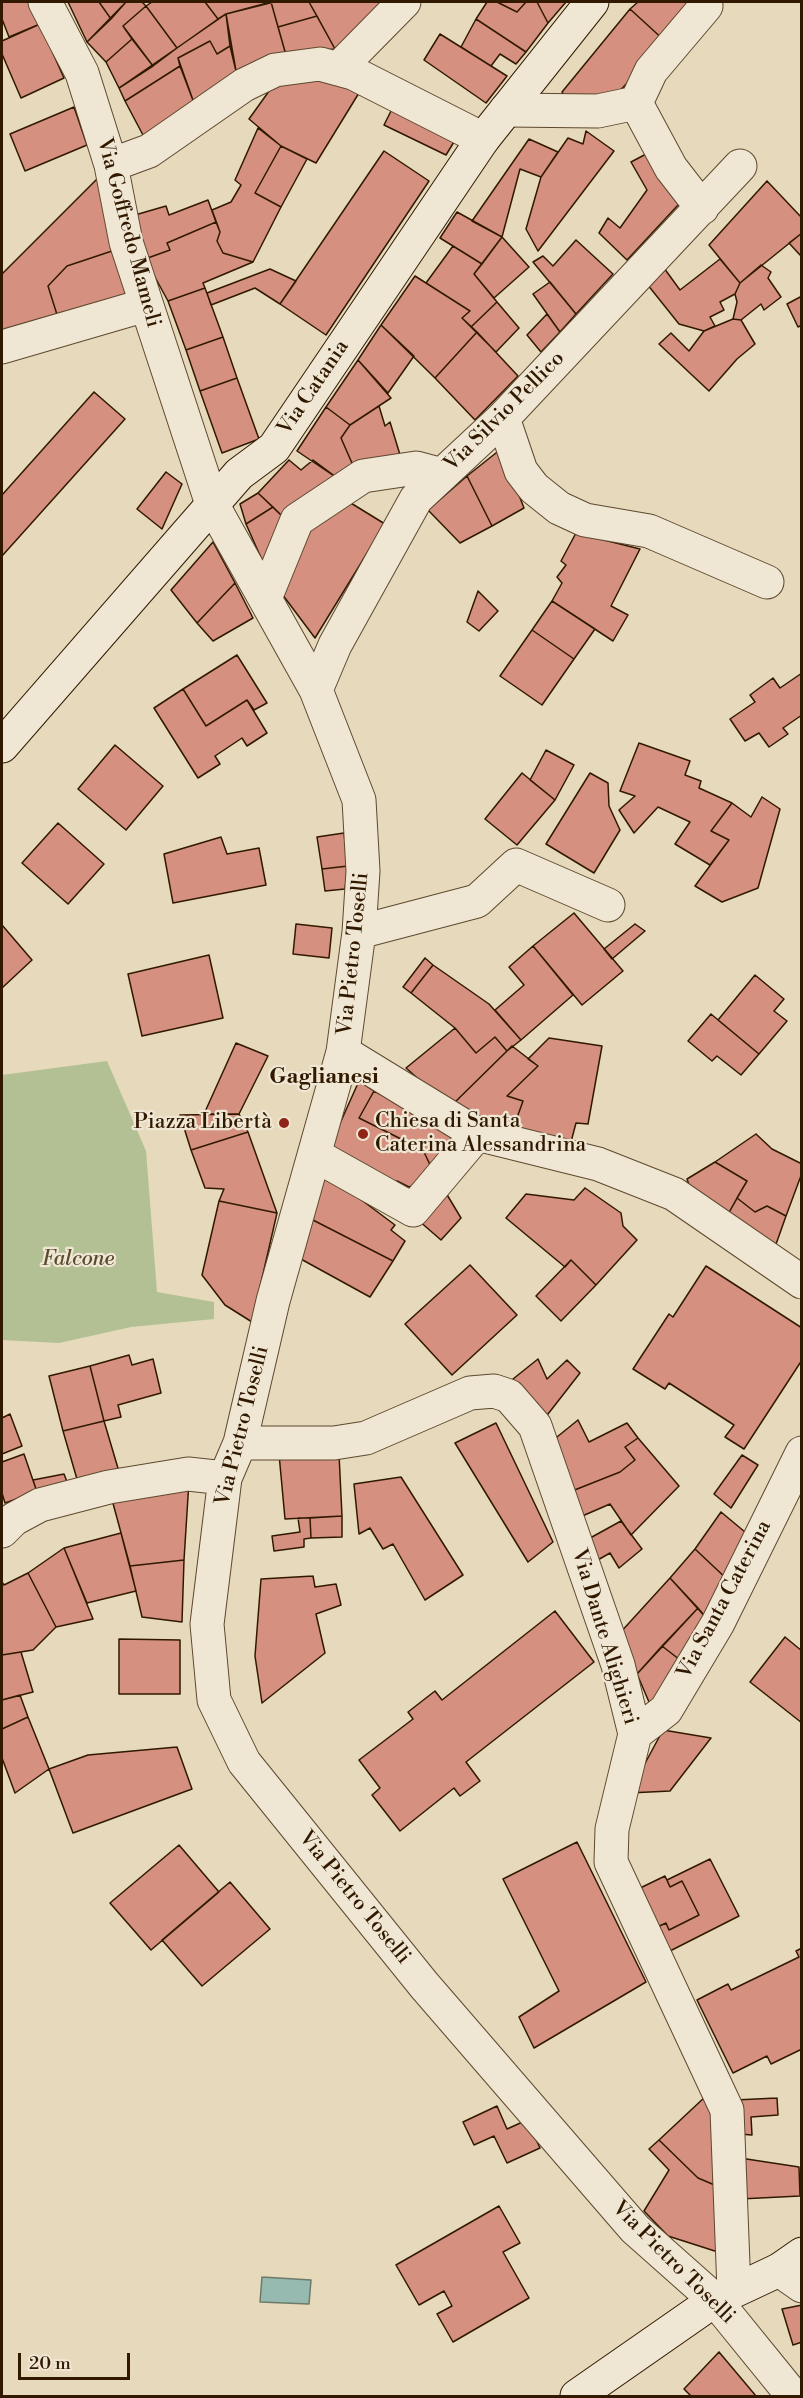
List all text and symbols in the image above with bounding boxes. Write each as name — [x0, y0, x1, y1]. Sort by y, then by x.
street label: Via Goffredo Mameli — [91, 136, 165, 330]
street label: Via Catania — [273, 336, 355, 440]
street label: Via Silvio Pellico — [440, 347, 570, 477]
street label: Via Pietro Toselli — [333, 871, 375, 1037]
district label: Gaglianesi — [269, 1065, 379, 1091]
place label: Chiesa di Santa Caterina Alessandrina — [375, 1109, 586, 1159]
place label: Piazza Libertà — [134, 1110, 272, 1136]
marker: Piazza Libertà — [277, 1116, 291, 1130]
marker: Chiesa di Santa Caterina Alessandrina — [356, 1127, 370, 1141]
park label: Falcone — [42, 1247, 114, 1273]
street label: Via Pietro Toselli — [211, 1343, 275, 1509]
street label: Via Santa Caterina — [673, 1516, 777, 1684]
street label: Via Dante Alighieri — [565, 1546, 643, 1728]
street label: Via Pietro Toselli — [293, 1826, 415, 1970]
street label: Via Pietro Toselli — [606, 2196, 740, 2330]
scale bar — [21, 2341, 134, 2379]
text: 20 m — [29, 2352, 71, 2375]

